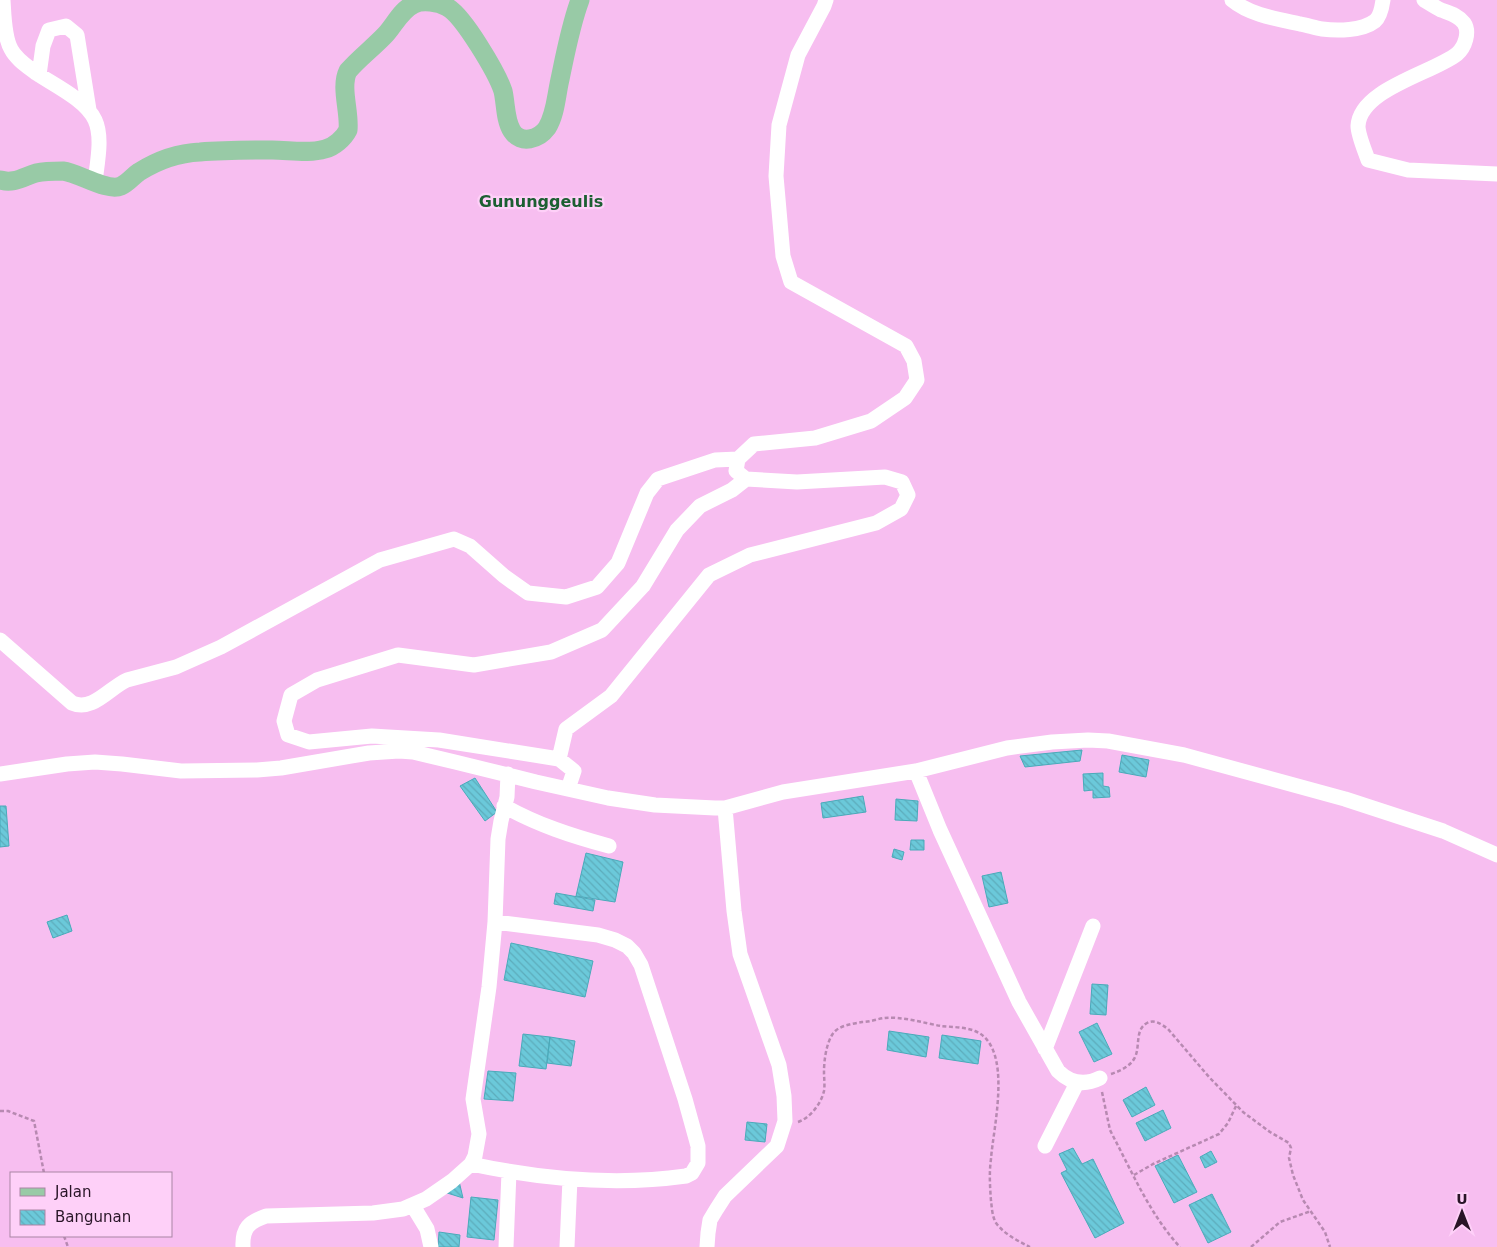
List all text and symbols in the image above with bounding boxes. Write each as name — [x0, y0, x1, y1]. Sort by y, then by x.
district label: Gununggeulis — [479, 192, 603, 211]
legend — [10, 1172, 172, 1237]
text: Jalan — [54, 1183, 91, 1201]
north arrow — [1437, 1187, 1487, 1237]
text: U — [1456, 1191, 1468, 1207]
text: Bangunan — [55, 1208, 131, 1226]

